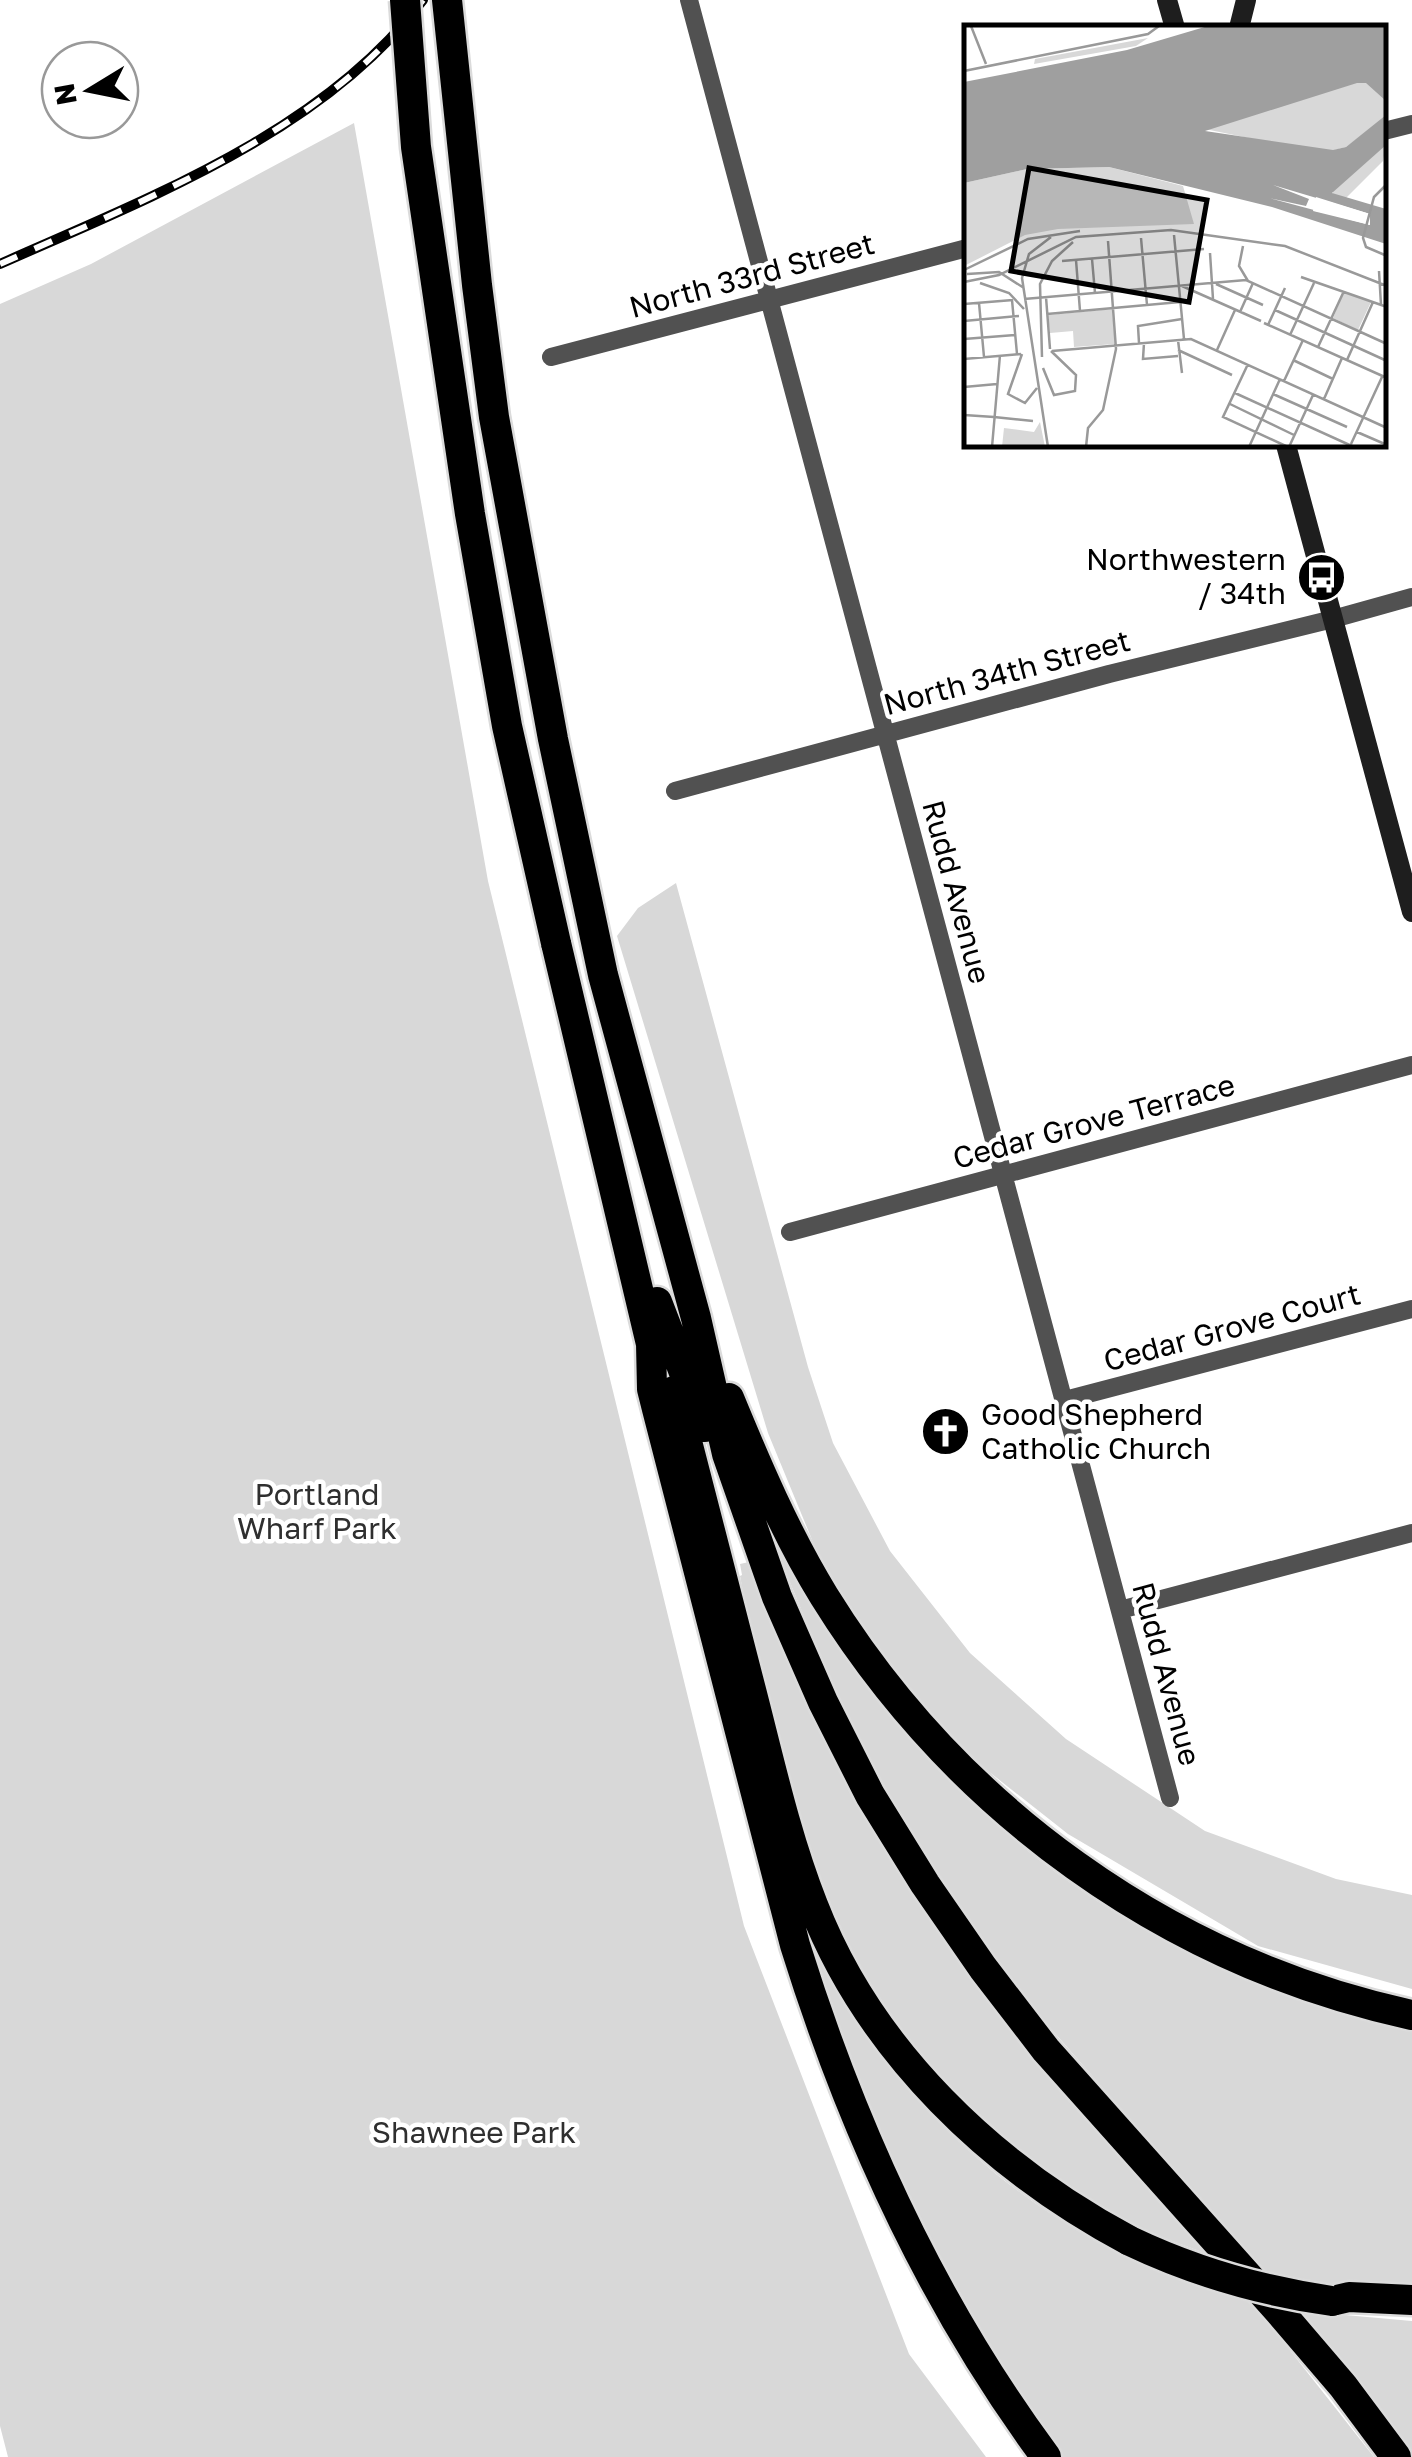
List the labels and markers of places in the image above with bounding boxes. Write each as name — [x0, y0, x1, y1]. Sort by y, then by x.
place label: Northwestern / 34th — [1086, 541, 1286, 611]
bus stop icon: Northwestern / 34th — [1295, 551, 1347, 603]
place label: Good Shepherd Catholic Church — [981, 1396, 1211, 1466]
church icon: Good Shepherd Catholic Church — [920, 1406, 972, 1458]

